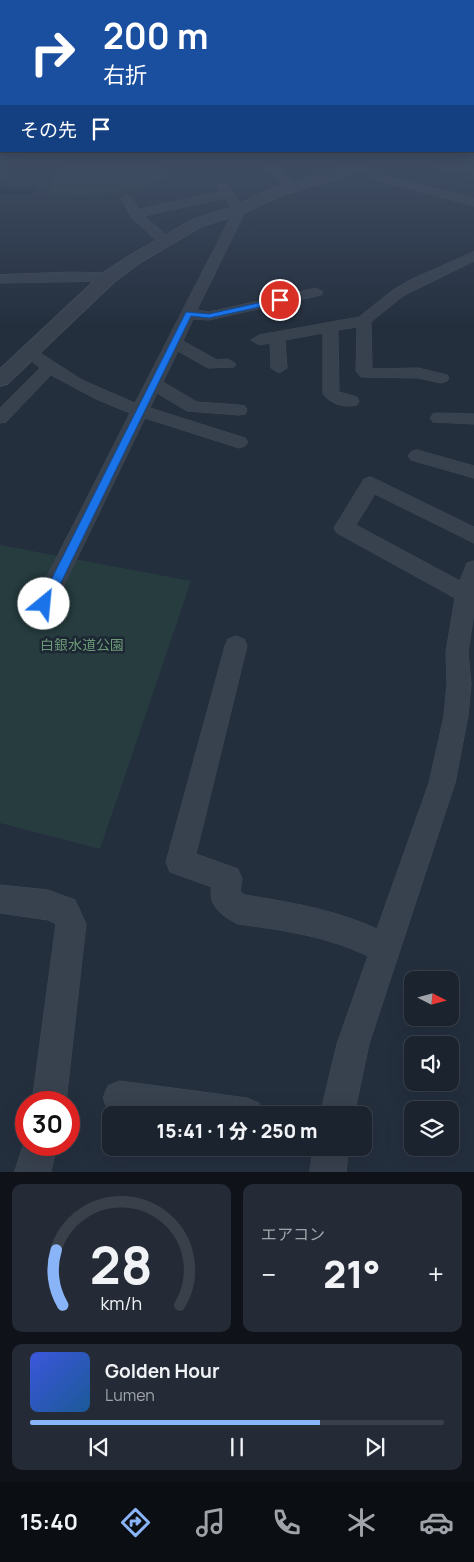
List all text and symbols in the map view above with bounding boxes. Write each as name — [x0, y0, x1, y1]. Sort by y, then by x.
text: 200 m — [103, 12, 208, 60]
icon: right — [20, 20, 85, 85]
text: 右折 — [103, 60, 147, 90]
icon: arrive — [87, 115, 115, 143]
text: その先 — [20, 117, 77, 143]
pin — [259, 279, 301, 321]
icon: arrive — [266, 286, 294, 314]
position arrow — [17, 577, 69, 629]
park label: 白銀水道公園 — [40, 635, 124, 654]
north arrow — [404, 971, 459, 1026]
map controls — [404, 971, 459, 1156]
button: sound — [404, 1036, 459, 1091]
speed limit sign: 30 — [15, 1091, 80, 1156]
button: layers — [404, 1101, 459, 1156]
text: 15:41 · 1 分 · 250 m — [157, 1118, 317, 1144]
text: エアコン — [261, 1223, 325, 1245]
text: 28 — [90, 1229, 153, 1300]
text: 21° — [323, 1247, 381, 1299]
text: − — [261, 1255, 276, 1293]
text: + — [428, 1255, 444, 1293]
text: km/h — [101, 1291, 142, 1315]
text: Golden Hour — [105, 1358, 219, 1384]
text: Lumen — [105, 1384, 155, 1406]
icon: previous — [85, 1433, 113, 1461]
icon: pause — [223, 1433, 251, 1461]
icon: next — [361, 1433, 389, 1461]
icon: directions — [118, 1505, 153, 1540]
icon: music — [193, 1505, 228, 1540]
icon: phone — [269, 1505, 304, 1540]
icon: climate — [344, 1505, 379, 1540]
icon: car — [419, 1505, 454, 1540]
text: 15:40 — [20, 1507, 78, 1537]

